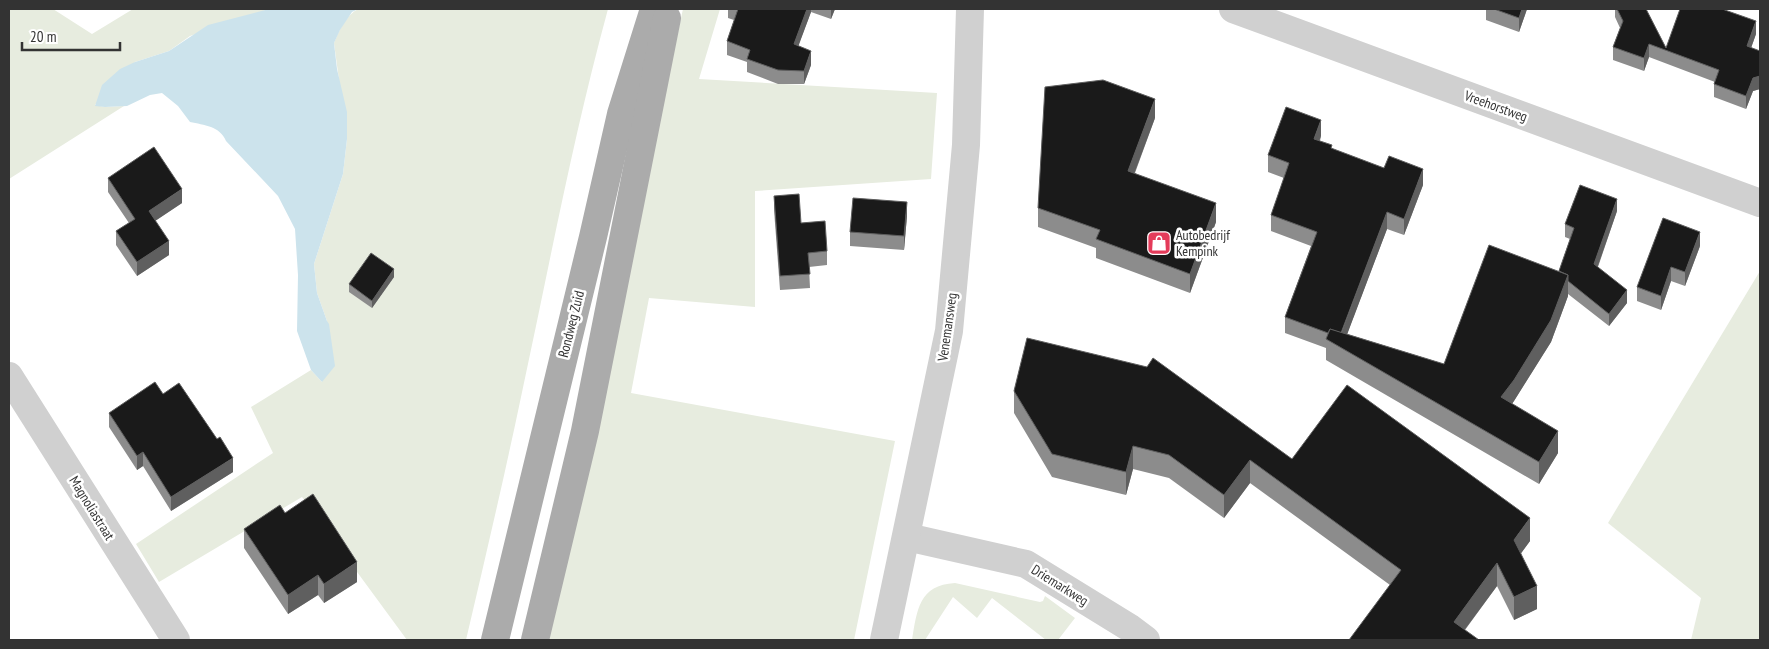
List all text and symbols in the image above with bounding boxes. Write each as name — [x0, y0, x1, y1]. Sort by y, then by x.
scale bar — [22, 20, 120, 52]
text: 20 m — [30, 27, 56, 46]
street label: Vreehorstweg — [1461, 86, 1530, 126]
place label: Autobedrijf Kempink — [1176, 226, 1230, 260]
shop icon: Autobedrijf Kempink — [1146, 230, 1172, 256]
street label: Rondweg Zuid — [554, 289, 588, 359]
street label: Venemansweg — [933, 292, 961, 363]
street label: Magnoliastraat — [65, 473, 119, 543]
street label: Driemarkweg — [1028, 560, 1092, 610]

